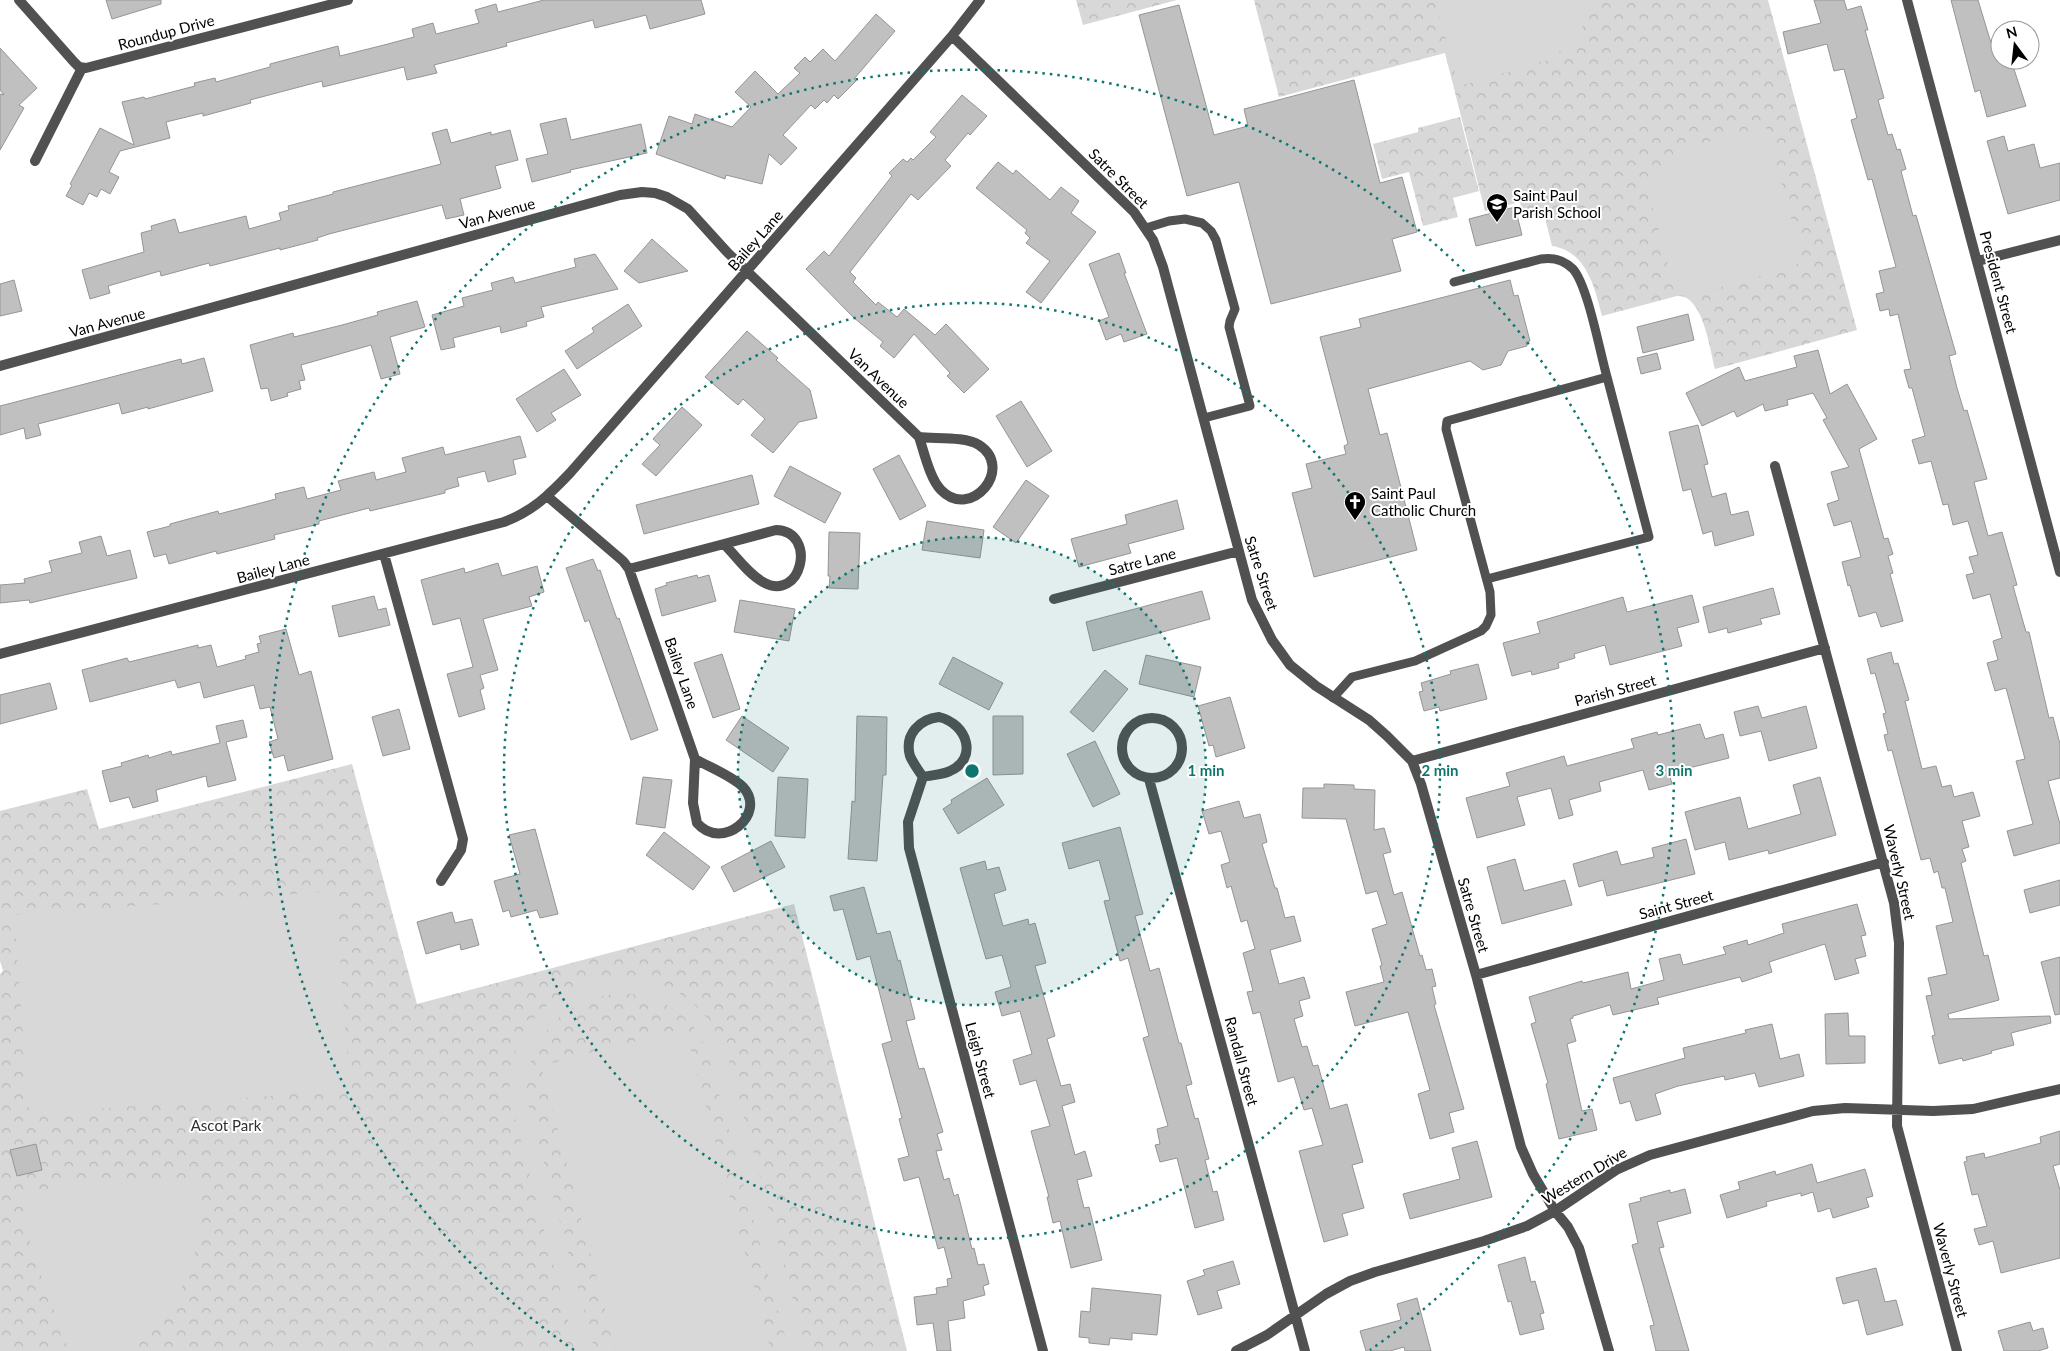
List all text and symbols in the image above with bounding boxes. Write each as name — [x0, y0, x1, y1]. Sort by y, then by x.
street label: Roundup Drive — [116, 10, 216, 53]
north arrow — [1990, 20, 2040, 70]
text: N — [2004, 22, 2019, 42]
street label: Satre Street — [1085, 144, 1153, 212]
place label: Saint Paul Parish School — [1513, 186, 1601, 221]
school or university icon: Saint Paul Parish School — [1485, 192, 1509, 223]
street label: Van Avenue — [457, 194, 537, 232]
street label: Bailey Lane — [724, 206, 786, 274]
street label: President Street — [1977, 229, 2021, 336]
street label: Van Avenue — [67, 303, 147, 341]
street label: Van Avenue — [845, 344, 913, 412]
place label: Saint Paul Catholic Church — [1371, 484, 1476, 519]
church icon: Saint Paul Catholic Church — [1343, 490, 1367, 521]
street label: Satre Street — [1242, 534, 1283, 613]
street label: Satre Lane — [1106, 543, 1178, 579]
street label: Bailey Lane — [235, 550, 311, 586]
street label: Bailey Lane — [661, 635, 703, 711]
street label: Parish Street — [1572, 670, 1658, 709]
text: 1 min — [1187, 761, 1225, 779]
text: 2 min — [1421, 761, 1459, 779]
text: 3 min — [1655, 761, 1693, 779]
centre of rings — [963, 762, 981, 780]
street label: Waverly Street — [1880, 823, 1920, 922]
street label: Satre Street — [1455, 875, 1493, 955]
street label: Saint Street — [1637, 885, 1716, 923]
street label: Randall Street — [1221, 1015, 1263, 1108]
street label: Leigh Street — [962, 1020, 1000, 1101]
park label: Ascot Park — [191, 1116, 262, 1134]
street label: Western Drive — [1538, 1143, 1630, 1207]
street label: Waverly Street — [1930, 1221, 1972, 1320]

